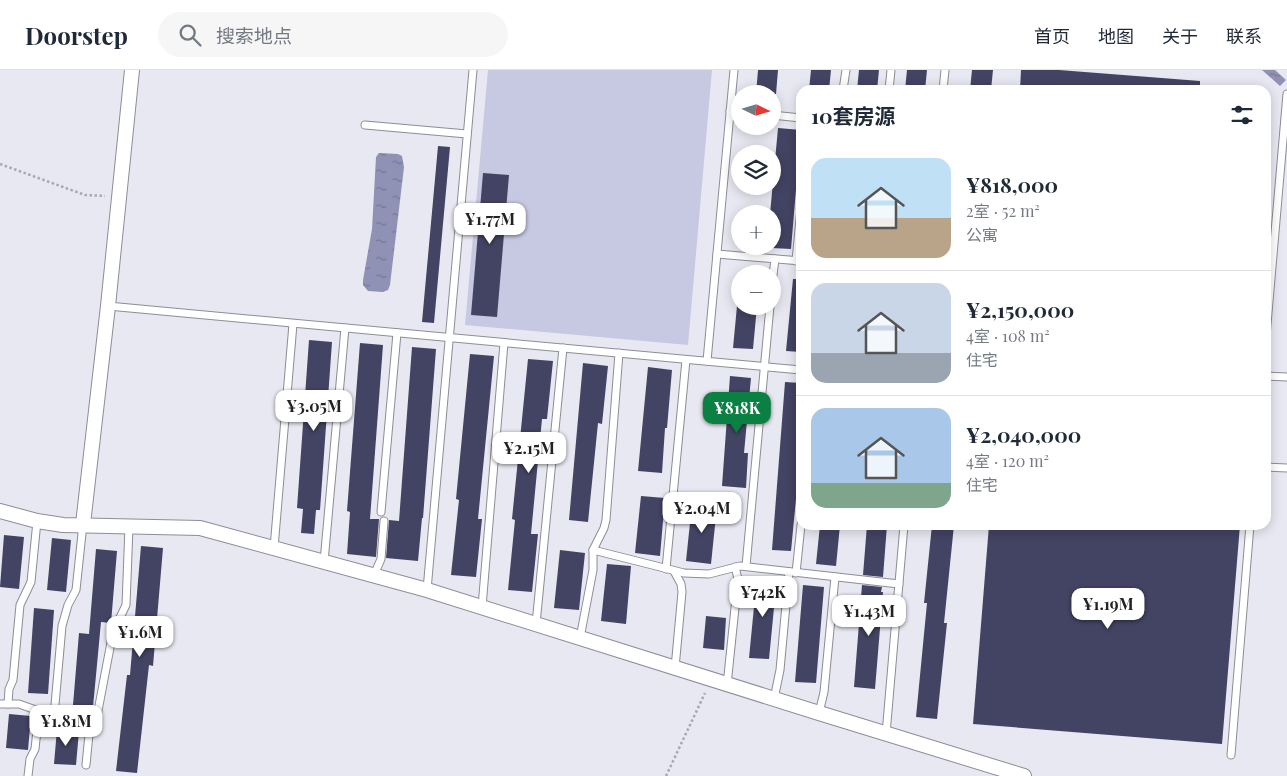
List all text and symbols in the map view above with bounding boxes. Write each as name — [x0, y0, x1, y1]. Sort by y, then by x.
search box — [158, 12, 508, 57]
text: Doorstep — [25, 19, 128, 51]
icon: search — [176, 21, 204, 49]
text: 搜索地点 — [216, 22, 292, 48]
text: 首页 — [1034, 24, 1070, 48]
text: 地图 — [1098, 24, 1134, 48]
text: 关于 — [1162, 24, 1198, 48]
text: 联系 — [1226, 24, 1262, 48]
north arrow — [731, 85, 781, 135]
map controls — [731, 85, 781, 315]
text: 10套房源 — [811, 101, 896, 129]
icon: filters — [1228, 101, 1256, 129]
button: layers — [731, 145, 781, 195]
text: ¥818,000 — [966, 170, 1058, 198]
icon: home — [851, 178, 911, 238]
text: 2室 · 52 m² — [966, 200, 1040, 221]
pin: ¥1.77M — [449, 202, 531, 245]
button: + — [731, 205, 781, 255]
text: ¥1.77M — [465, 208, 515, 229]
text: 公寓 — [966, 224, 998, 245]
button: − — [731, 265, 781, 315]
text: ¥2,150,000 — [966, 295, 1074, 323]
icon: home — [851, 303, 911, 363]
text: 4室 · 108 m² — [966, 325, 1050, 346]
text: 住宅 — [966, 349, 998, 370]
pin: ¥3.05M — [273, 390, 355, 432]
pin: ¥818K — [702, 392, 772, 434]
text: ¥3.05M — [286, 395, 342, 416]
text: ¥818K — [714, 397, 760, 418]
text: ¥2,040,000 — [966, 420, 1081, 448]
icon: home — [851, 428, 911, 488]
pin: ¥2.15M — [488, 432, 570, 474]
text: ¥2.15M — [503, 437, 555, 458]
text: 4室 · 120 m² — [966, 450, 1049, 471]
text: 住宅 — [966, 474, 998, 495]
pin: ¥2.04M — [661, 492, 743, 534]
text: ¥2.04M — [673, 497, 731, 518]
pin: ¥742K — [728, 576, 798, 618]
text: ¥742K — [740, 581, 786, 602]
pin: ¥1.19M — [1067, 588, 1149, 630]
text: ¥1.19M — [1082, 593, 1134, 614]
pin: ¥1.43M — [828, 594, 910, 637]
text: ¥1.43M — [843, 600, 895, 621]
pin: ¥1.6M — [105, 616, 175, 658]
text: ¥1.6M — [117, 621, 163, 642]
pin: ¥1.81M — [25, 704, 107, 747]
text: ¥1.81M — [40, 710, 92, 731]

